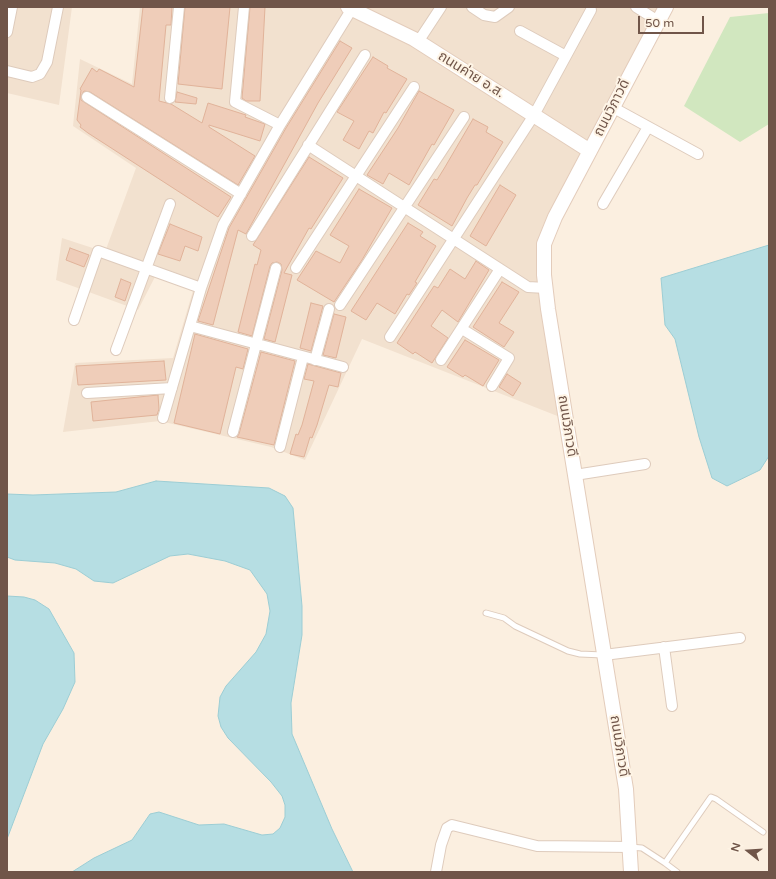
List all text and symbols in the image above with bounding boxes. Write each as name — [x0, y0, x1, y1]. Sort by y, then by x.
scale bar — [640, 8, 706, 34]
text: 50 m — [645, 16, 674, 30]
street label: ถนนค่าย อ.ส. — [435, 48, 507, 102]
street label: ถนนวิภาวดี — [590, 77, 634, 139]
street label: ถนนวิภาวดี — [554, 394, 580, 458]
street label: ถนนวิภาวดี — [606, 714, 632, 778]
north arrow — [728, 831, 768, 871]
text: N — [729, 841, 744, 853]

